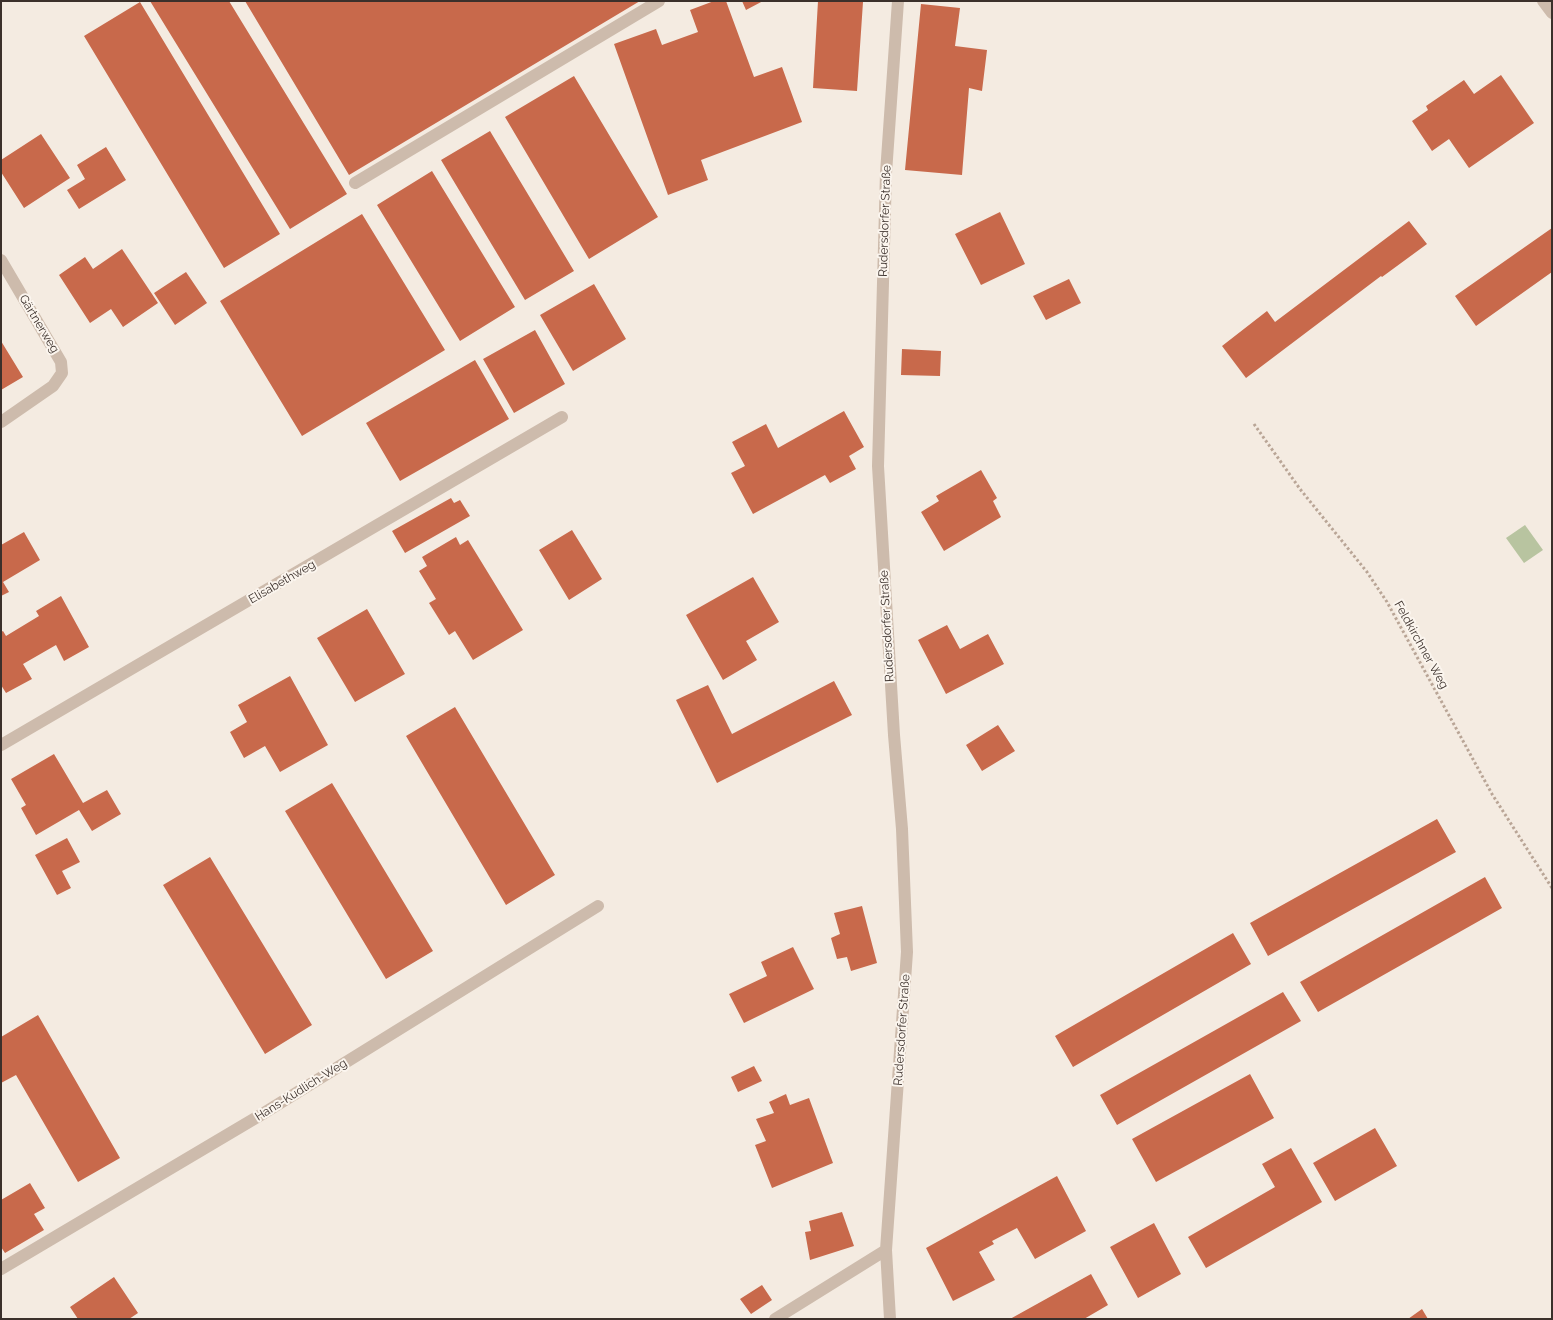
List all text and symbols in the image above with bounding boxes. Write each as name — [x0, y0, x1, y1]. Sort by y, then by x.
street label: Rudersdorfer Straße — [876, 165, 894, 277]
street label: Gärtnerweg — [16, 292, 62, 356]
street label: Elisabethweg — [246, 557, 318, 607]
street label: Rudersdorfer Straße — [877, 570, 897, 682]
street label: Feldkirchner Weg — [1391, 598, 1451, 692]
street label: Rudersdorfer Straße — [891, 974, 913, 1086]
street label: Hans-Kudlich-Weg — [252, 1056, 350, 1124]

